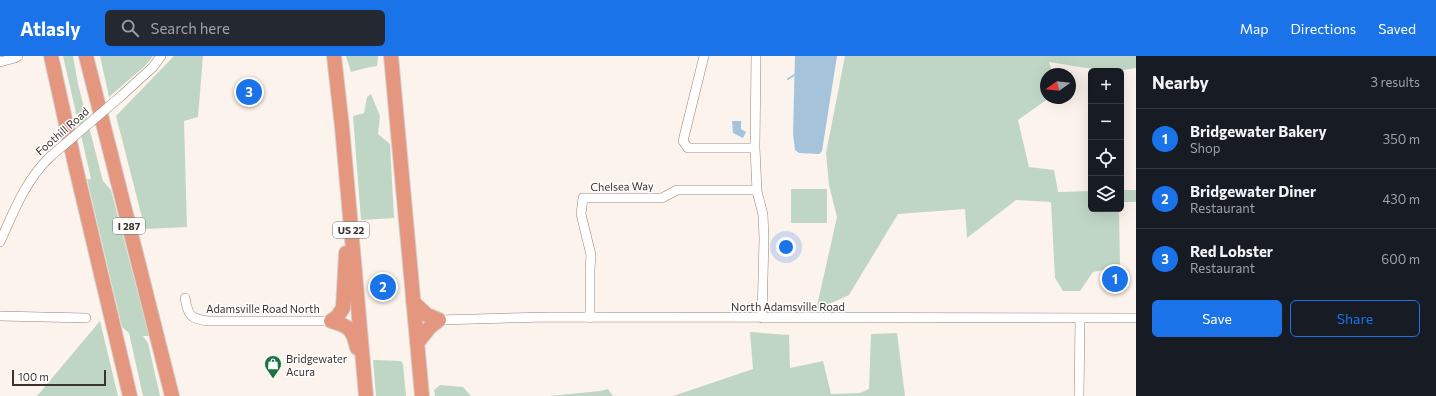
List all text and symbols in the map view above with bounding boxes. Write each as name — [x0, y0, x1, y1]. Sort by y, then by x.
search box — [105, 10, 385, 46]
text: Atlasly — [20, 17, 81, 40]
icon: search — [119, 17, 141, 39]
text: Search here — [151, 19, 230, 37]
text: Map — [1240, 20, 1269, 37]
text: Directions — [1291, 20, 1356, 37]
text: Saved — [1378, 20, 1416, 37]
north arrow — [1040, 68, 1076, 104]
map controls — [1088, 68, 1124, 212]
button: + — [1088, 68, 1124, 104]
text: Nearby — [1152, 72, 1209, 93]
text: 3 results — [1371, 74, 1420, 90]
pin: 3 — [236, 77, 262, 107]
street label: Foothill Road — [33, 104, 91, 158]
button: − — [1088, 104, 1124, 140]
text: Bridgewater Bakery — [1190, 122, 1327, 140]
text: 1 — [1162, 131, 1168, 147]
text: 350 m — [1383, 131, 1420, 147]
button: locate — [1088, 140, 1124, 176]
text: Shop — [1190, 140, 1221, 156]
button: layers — [1088, 176, 1124, 212]
street label: Chelsea Way — [590, 179, 654, 193]
text: Bridgewater Diner — [1190, 182, 1316, 200]
text: 2 — [1161, 191, 1169, 207]
text: 430 m — [1382, 191, 1420, 207]
text: Restaurant — [1190, 200, 1255, 216]
road number: I 287 — [113, 218, 145, 234]
road number: US 22 — [333, 222, 369, 238]
your location — [776, 237, 796, 257]
text: Red Lobster — [1190, 242, 1273, 260]
text: 3 — [1161, 251, 1169, 267]
text: 600 m — [1381, 251, 1420, 267]
text: Restaurant — [1190, 260, 1255, 276]
pin: 1 — [1102, 264, 1128, 294]
pin: 2 — [370, 272, 396, 302]
street label: North Adamsville Road — [731, 300, 845, 313]
button: Save — [1152, 300, 1282, 337]
button: Share — [1290, 300, 1420, 337]
street label: Adamsville Road North — [206, 302, 320, 315]
place label: Bridgewater Acura — [286, 352, 348, 378]
shop icon: Bridgewater Acura — [263, 354, 283, 379]
scale bar — [12, 368, 106, 387]
text: 100 m — [18, 370, 49, 383]

